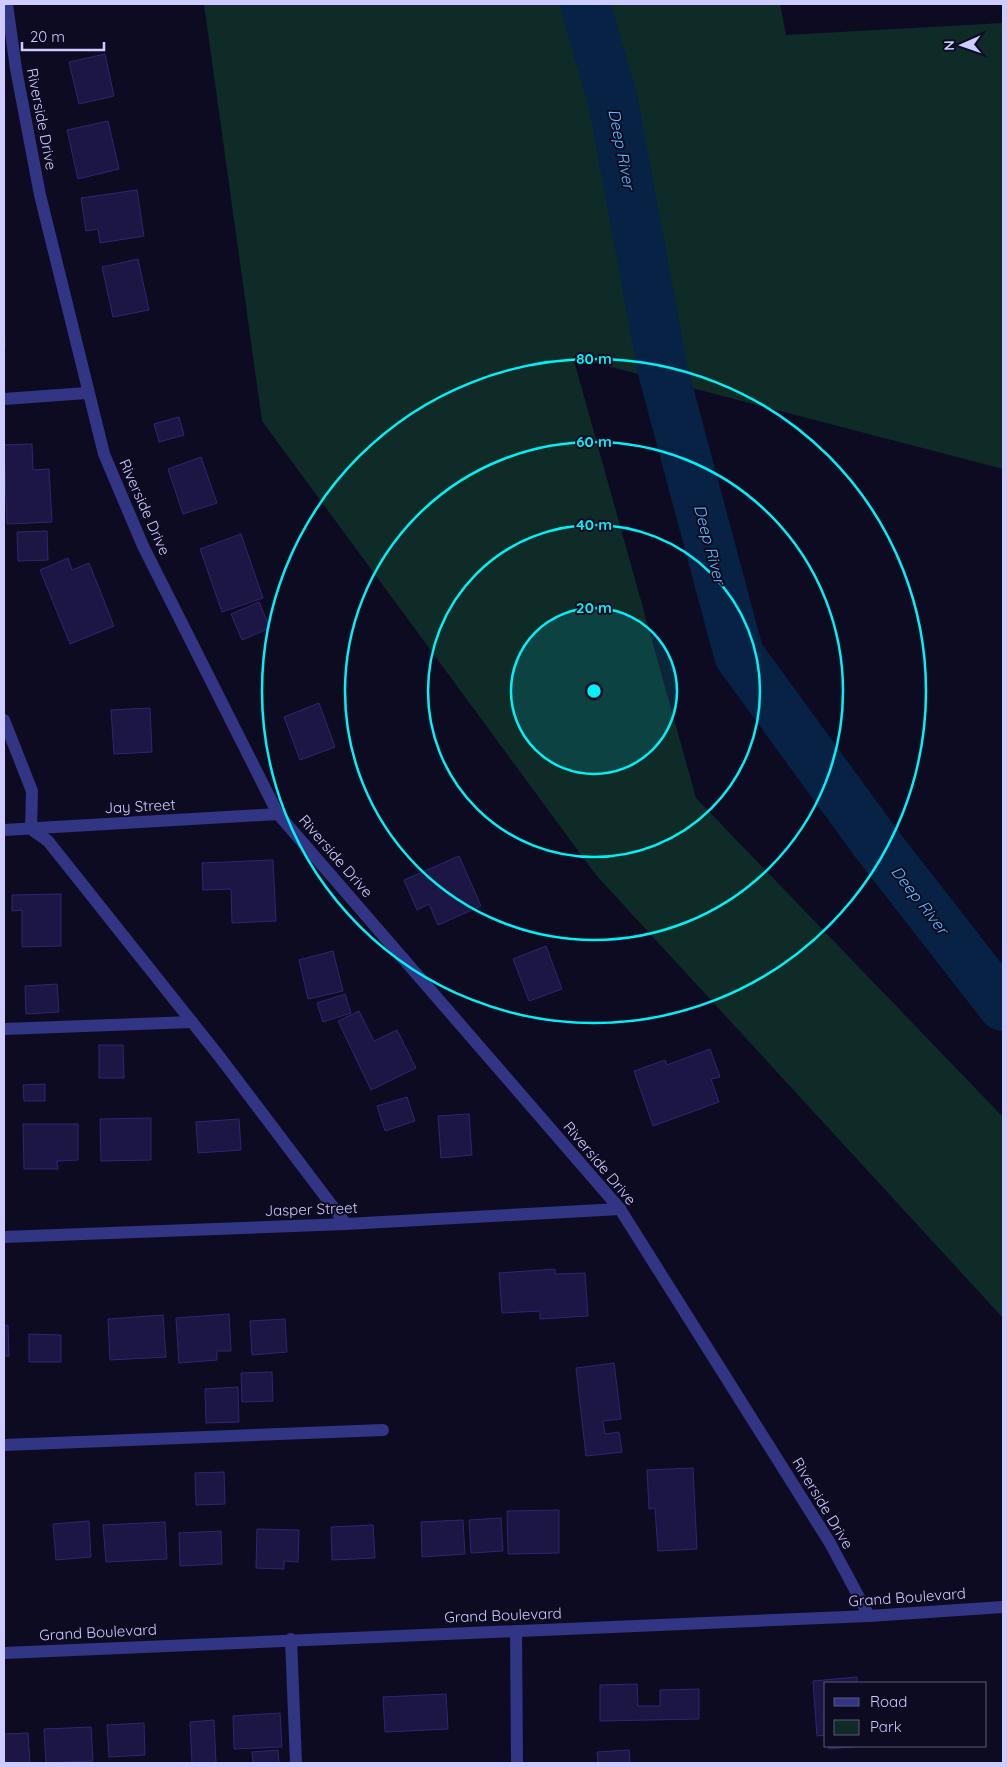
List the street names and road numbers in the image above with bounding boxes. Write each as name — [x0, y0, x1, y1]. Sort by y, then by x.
street label: Riverside Drive — [23, 66, 61, 172]
street label: Riverside Drive — [115, 456, 175, 558]
street label: Jay Street — [104, 795, 176, 817]
street label: Riverside Drive — [295, 811, 377, 901]
street label: Riverside Drive — [559, 1117, 641, 1209]
street label: Jasper Street — [264, 1198, 358, 1220]
street label: Riverside Drive — [788, 1454, 858, 1552]
street label: Grand Boulevard — [848, 1583, 966, 1611]
street label: Grand Boulevard — [444, 1603, 562, 1627]
street label: Grand Boulevard — [39, 1619, 157, 1645]

